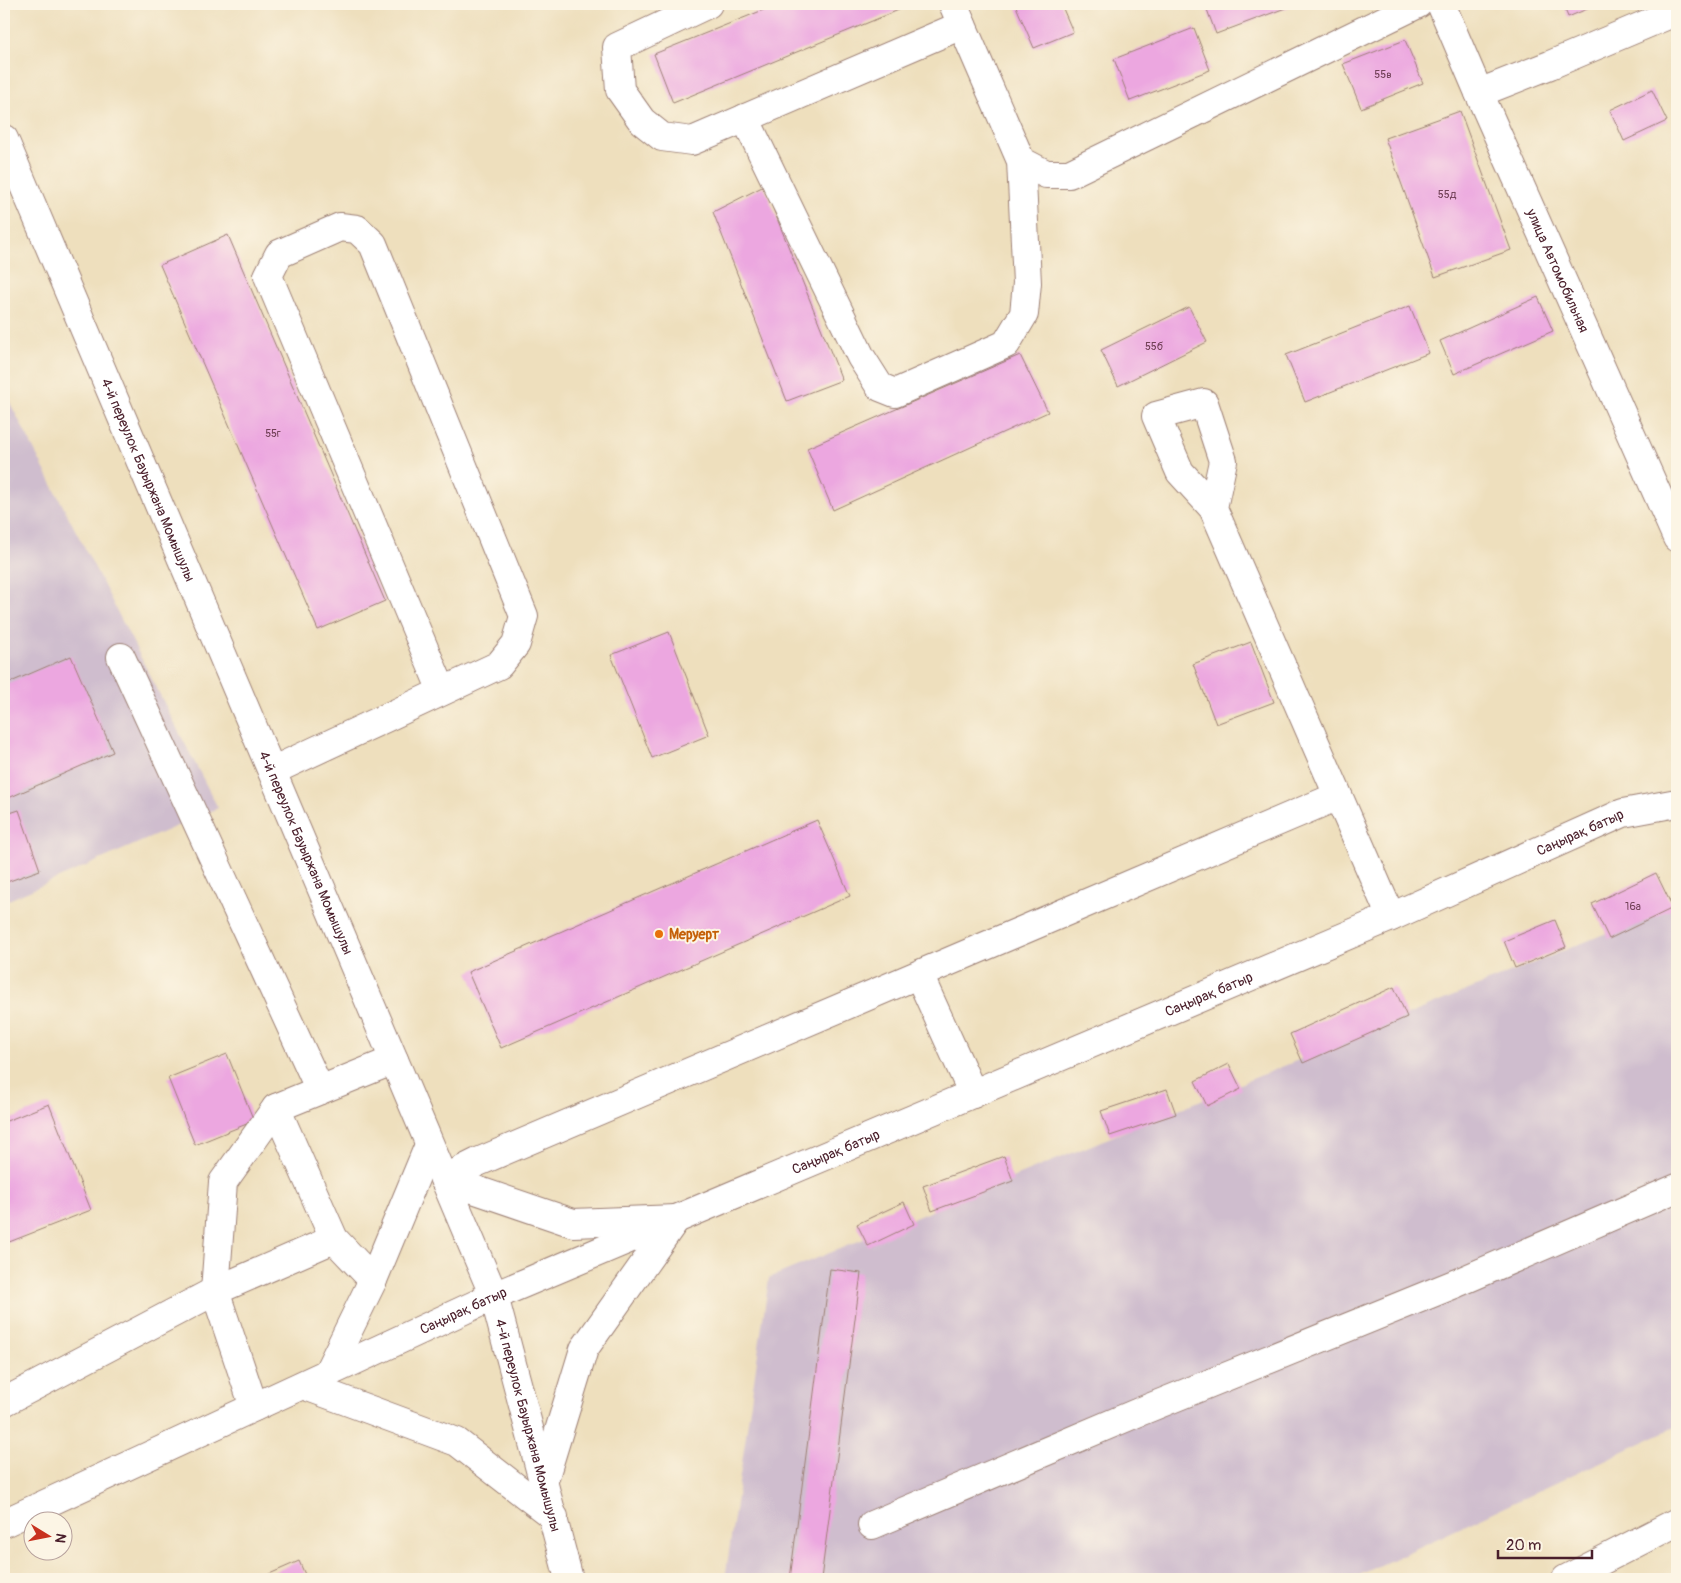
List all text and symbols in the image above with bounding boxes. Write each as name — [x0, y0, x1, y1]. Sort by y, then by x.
house number: 55в — [1374, 68, 1392, 81]
house number: 55д — [1438, 188, 1457, 201]
street label: улица Автомобильная — [1523, 205, 1593, 335]
house number: 55б — [1145, 340, 1164, 353]
street label: 4-й переулок Бауыржана Момышулы — [98, 375, 199, 584]
house number: 55г — [265, 427, 281, 440]
street label: 4-й переулок Бауыржана Момышулы — [256, 748, 357, 957]
street label: Саңырақ батыр — [1534, 805, 1627, 859]
house number: 16а — [1625, 900, 1641, 913]
place label: Меруерт — [669, 926, 720, 943]
marker: Меруерт — [653, 928, 665, 940]
street label: Саңырақ батыр — [1162, 968, 1256, 1020]
street label: Саңырақ батыр — [789, 1125, 883, 1178]
street label: Саңырақ батыр — [417, 1283, 510, 1338]
street label: 4-й переулок Бауыржана Момышулы — [492, 1317, 565, 1533]
north arrow — [22, 1510, 72, 1560]
scale bar — [1498, 1528, 1592, 1560]
text: N — [51, 1532, 70, 1544]
text: 20 m — [1506, 1536, 1541, 1555]

